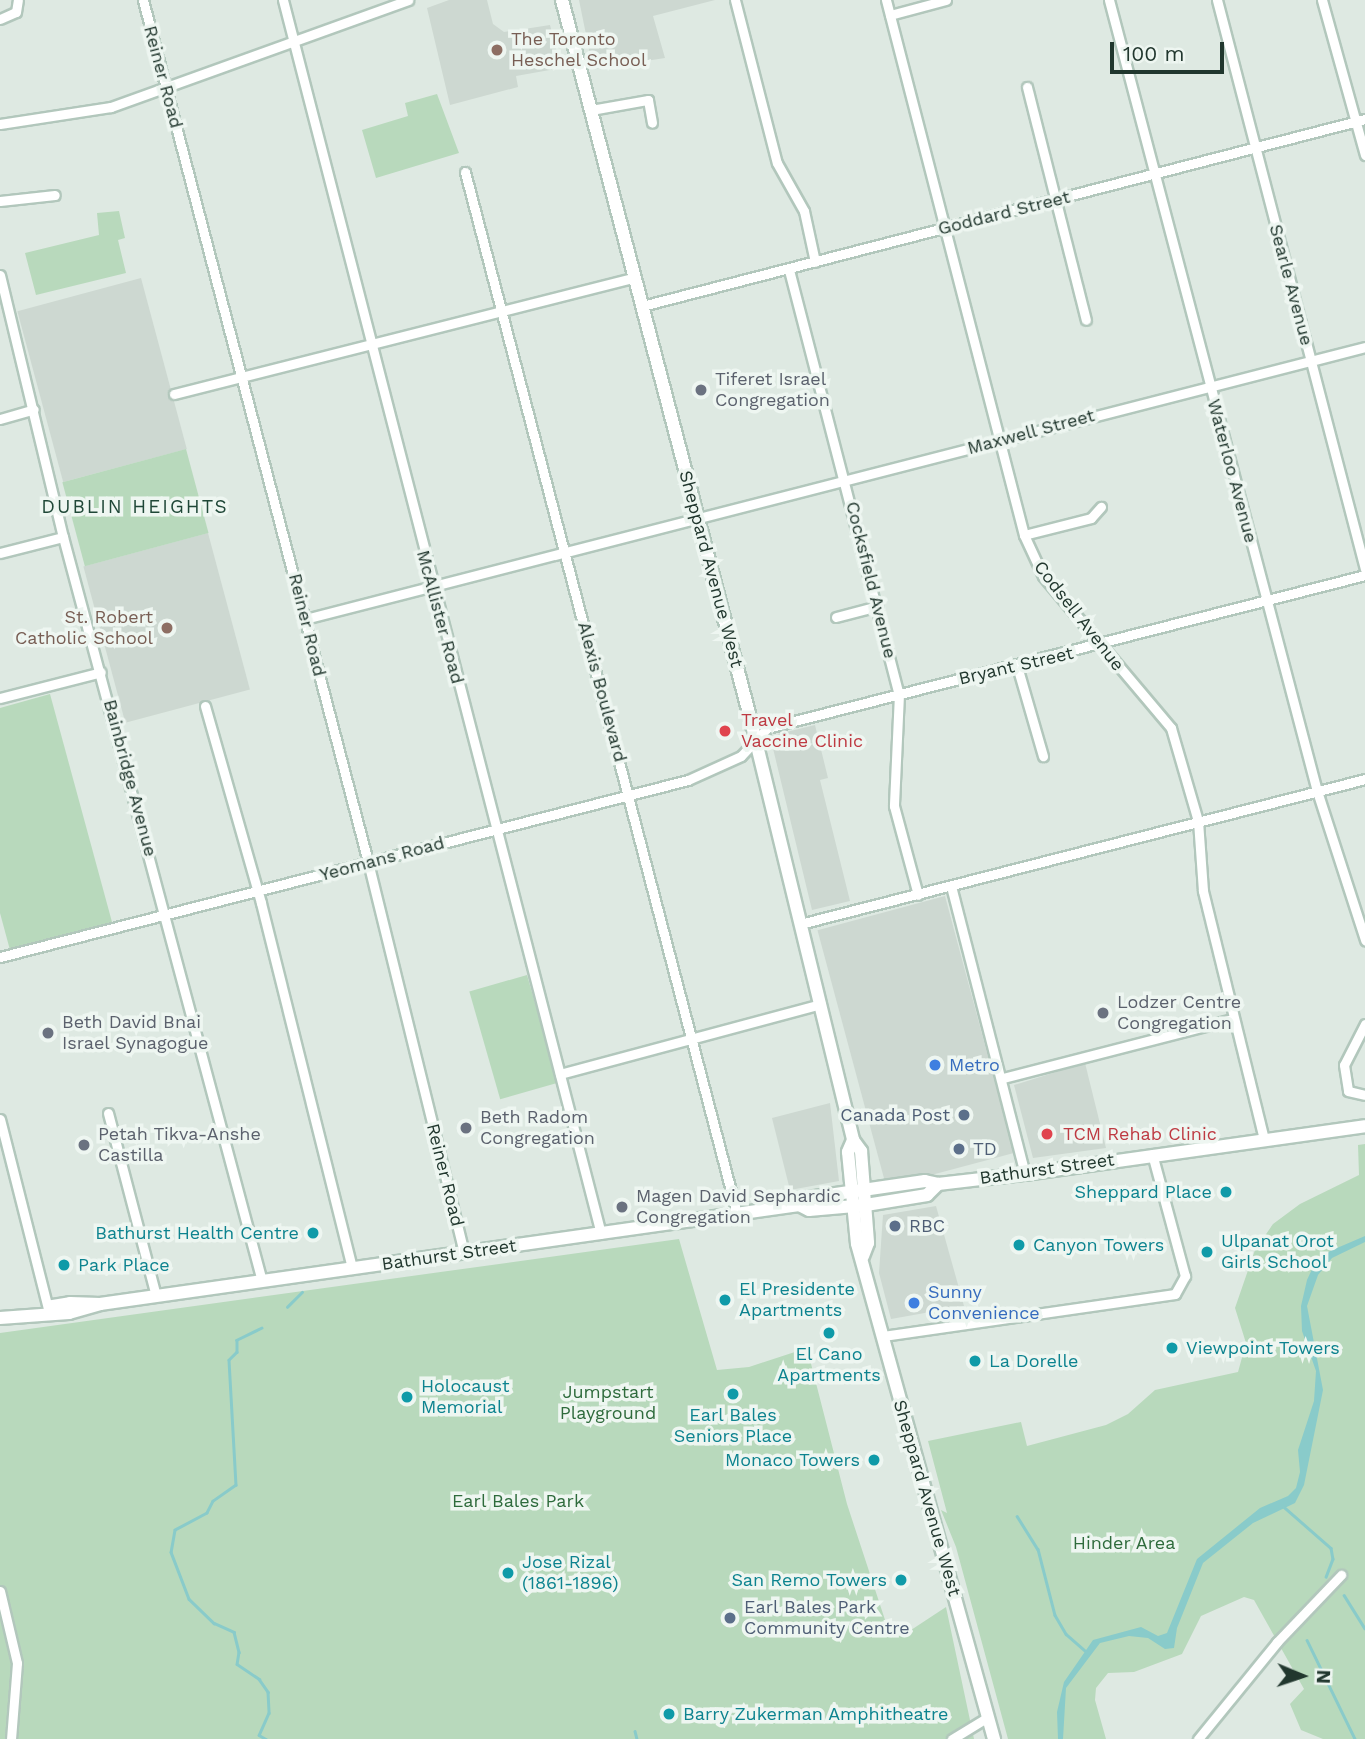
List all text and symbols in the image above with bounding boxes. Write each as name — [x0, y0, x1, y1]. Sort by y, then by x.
street label: Reiner Road — [139, 23, 187, 131]
scale bar — [1113, 28, 1227, 72]
place label: The Toronto Heschel School — [511, 29, 647, 72]
text: 100 m — [1123, 41, 1185, 66]
marker: The Toronto Heschel School — [489, 42, 505, 58]
street label: Goddard Street — [936, 186, 1072, 240]
street label: Searle Avenue — [1264, 222, 1318, 348]
place label: Tiferet Israel Congregation — [715, 369, 830, 412]
marker: Tiferet Israel Congregation — [693, 382, 709, 398]
street label: Waterloo Avenue — [1202, 396, 1262, 546]
street label: Maxwell Street — [965, 405, 1097, 459]
street label: Sheppard Avenue West — [674, 468, 748, 670]
district label: DUBLIN HEIGHTS — [43, 496, 227, 518]
street label: Cocksfield Avenue — [841, 499, 901, 661]
street label: McAllister Road — [412, 548, 468, 686]
street label: Codsell Avenue — [1029, 556, 1129, 676]
street label: Reiner Road — [284, 571, 330, 679]
place label: St. Robert Catholic School — [15, 607, 153, 650]
street label: Alexis Boulevard — [573, 619, 631, 765]
marker: St. Robert Catholic School — [159, 620, 175, 636]
street label: Bryant Street — [956, 642, 1076, 690]
street label: Bainbridge Avenue — [99, 697, 161, 859]
place label: Travel Vaccine Clinic — [741, 710, 863, 752]
marker: Travel Vaccine Clinic — [715, 721, 735, 741]
street label: Yeomans Road — [317, 832, 447, 886]
place label: Lodzer Centre Congregation — [1117, 992, 1242, 1034]
marker: Lodzer Centre Congregation — [1095, 1005, 1111, 1021]
place label: Beth David Bnai Israel Synagogue — [62, 1012, 209, 1054]
marker: Beth David Bnai Israel Synagogue — [40, 1025, 56, 1041]
place label: Metro — [949, 1054, 1000, 1076]
marker: Metro — [927, 1057, 943, 1073]
place label: Canada Post — [840, 1104, 950, 1126]
place label: Beth Radom Congregation — [480, 1107, 595, 1150]
marker: Canada Post — [956, 1107, 972, 1123]
marker: Beth Radom Congregation — [458, 1120, 474, 1136]
street label: Reiner Road — [422, 1121, 468, 1229]
place label: TCM Rehab Clinic — [1063, 1123, 1217, 1145]
place label: Petah Tikva-Anshe Castilla — [98, 1124, 261, 1166]
marker: TCM Rehab Clinic — [1037, 1124, 1057, 1144]
marker: Petah Tikva-Anshe Castilla — [76, 1137, 92, 1153]
place label: TD — [973, 1138, 997, 1160]
marker: TD — [951, 1141, 967, 1157]
street label: Bathurst Street — [978, 1149, 1116, 1189]
place label: Sheppard Place — [1075, 1181, 1212, 1203]
marker: Sheppard Place — [1218, 1184, 1234, 1200]
place label: Magen David Sephardic Congregation — [636, 1186, 841, 1228]
marker: Magen David Sephardic Congregation — [614, 1199, 630, 1215]
place label: RBC — [909, 1215, 945, 1237]
marker: RBC — [887, 1218, 903, 1234]
place label: Bathurst Health Centre — [95, 1222, 299, 1244]
marker: Bathurst Health Centre — [305, 1225, 321, 1241]
place label: Ulpanat Orot Girls School — [1221, 1231, 1334, 1274]
place label: Canyon Towers — [1033, 1234, 1165, 1256]
street label: Bathurst Street — [380, 1235, 518, 1275]
marker: Canyon Towers — [1011, 1237, 1027, 1253]
marker: Ulpanat Orot Girls School — [1199, 1244, 1215, 1260]
place label: Park Place — [78, 1254, 170, 1276]
marker: Park Place — [56, 1257, 72, 1273]
place label: El Presidente Apartments — [739, 1279, 855, 1322]
place label: Sunny Convenience — [928, 1282, 1040, 1324]
marker: El Presidente Apartments — [717, 1292, 733, 1308]
marker: Sunny Convenience — [906, 1295, 922, 1311]
marker: El Cano Apartments — [821, 1325, 837, 1341]
place label: Viewpoint Towers — [1186, 1337, 1340, 1359]
marker: Viewpoint Towers — [1164, 1340, 1180, 1356]
place label: El Cano Apartments — [777, 1344, 881, 1386]
place label: La Dorelle — [989, 1350, 1079, 1372]
marker: La Dorelle — [967, 1353, 983, 1369]
place label: Holocaust Memorial — [421, 1376, 510, 1418]
park label: Jumpstart Playground — [560, 1382, 656, 1424]
marker: Earl Bales Seniors Place — [725, 1386, 741, 1402]
marker: Holocaust Memorial — [399, 1389, 415, 1405]
street label: Sheppard Avenue West — [888, 1397, 966, 1599]
place label: Earl Bales Seniors Place — [674, 1405, 792, 1448]
place label: Monaco Towers — [725, 1449, 860, 1471]
marker: Monaco Towers — [866, 1452, 882, 1468]
park label: Earl Bales Park — [452, 1490, 584, 1512]
park label: Hinder Area — [1072, 1532, 1176, 1554]
place label: Jose Rizal (1861-1896) — [522, 1552, 618, 1594]
marker: Jose Rizal (1861-1896) — [500, 1565, 516, 1581]
place label: San Remo Towers — [731, 1569, 887, 1591]
marker: San Remo Towers — [893, 1572, 909, 1588]
place label: Earl Bales Park Community Centre — [744, 1597, 910, 1640]
marker: Earl Bales Park Community Centre — [722, 1610, 738, 1626]
north arrow — [1267, 1641, 1337, 1711]
text: N — [1312, 1669, 1335, 1684]
place label: Barry Zukerman Amphitheatre — [683, 1703, 950, 1725]
marker: Barry Zukerman Amphitheatre — [661, 1706, 677, 1722]

